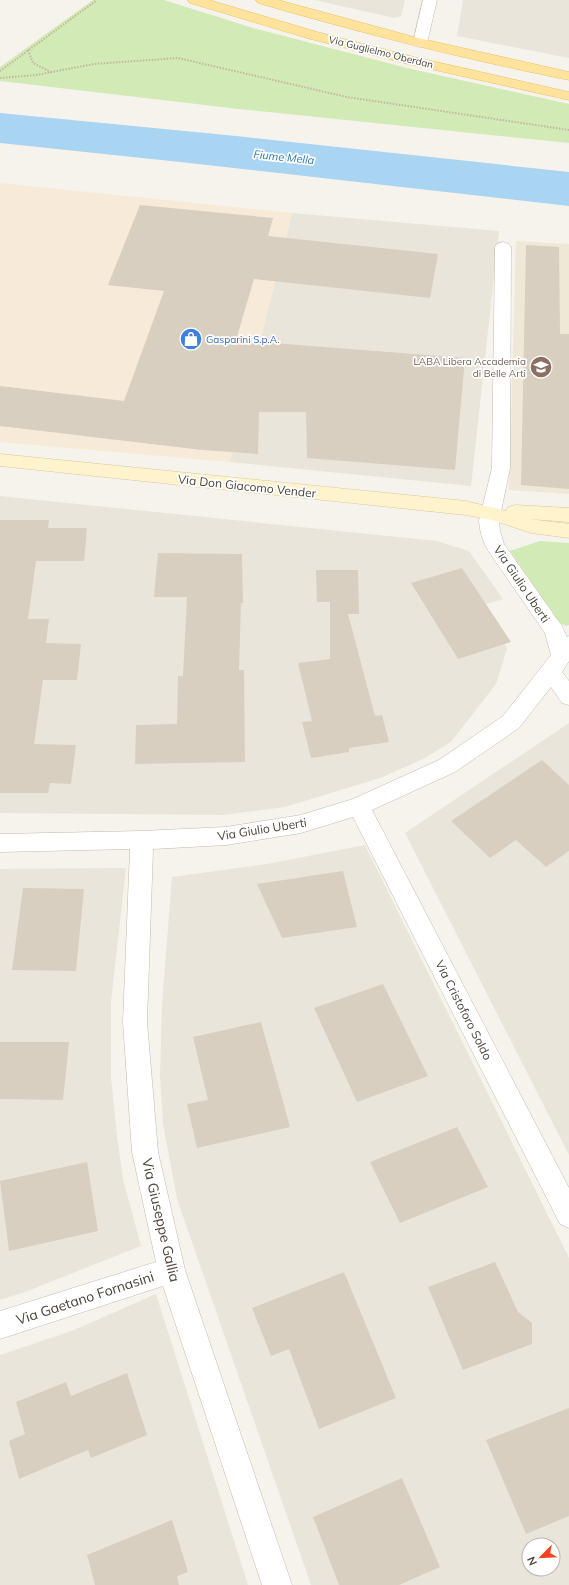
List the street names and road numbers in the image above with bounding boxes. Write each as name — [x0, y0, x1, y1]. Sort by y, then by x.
street label: Via Guglielmo Oberdan — [327, 33, 435, 71]
street label: Via Don Giacomo Vender — [177, 471, 317, 501]
street label: Via Giulio Uberti — [491, 542, 553, 626]
street label: Via Giulio Uberti — [216, 815, 308, 843]
street label: Via Cristoforo Soldo — [432, 958, 496, 1063]
street label: Via Giuseppe Gallia — [138, 1156, 184, 1284]
street label: Via Gaetano Fornasini — [14, 1267, 156, 1329]

